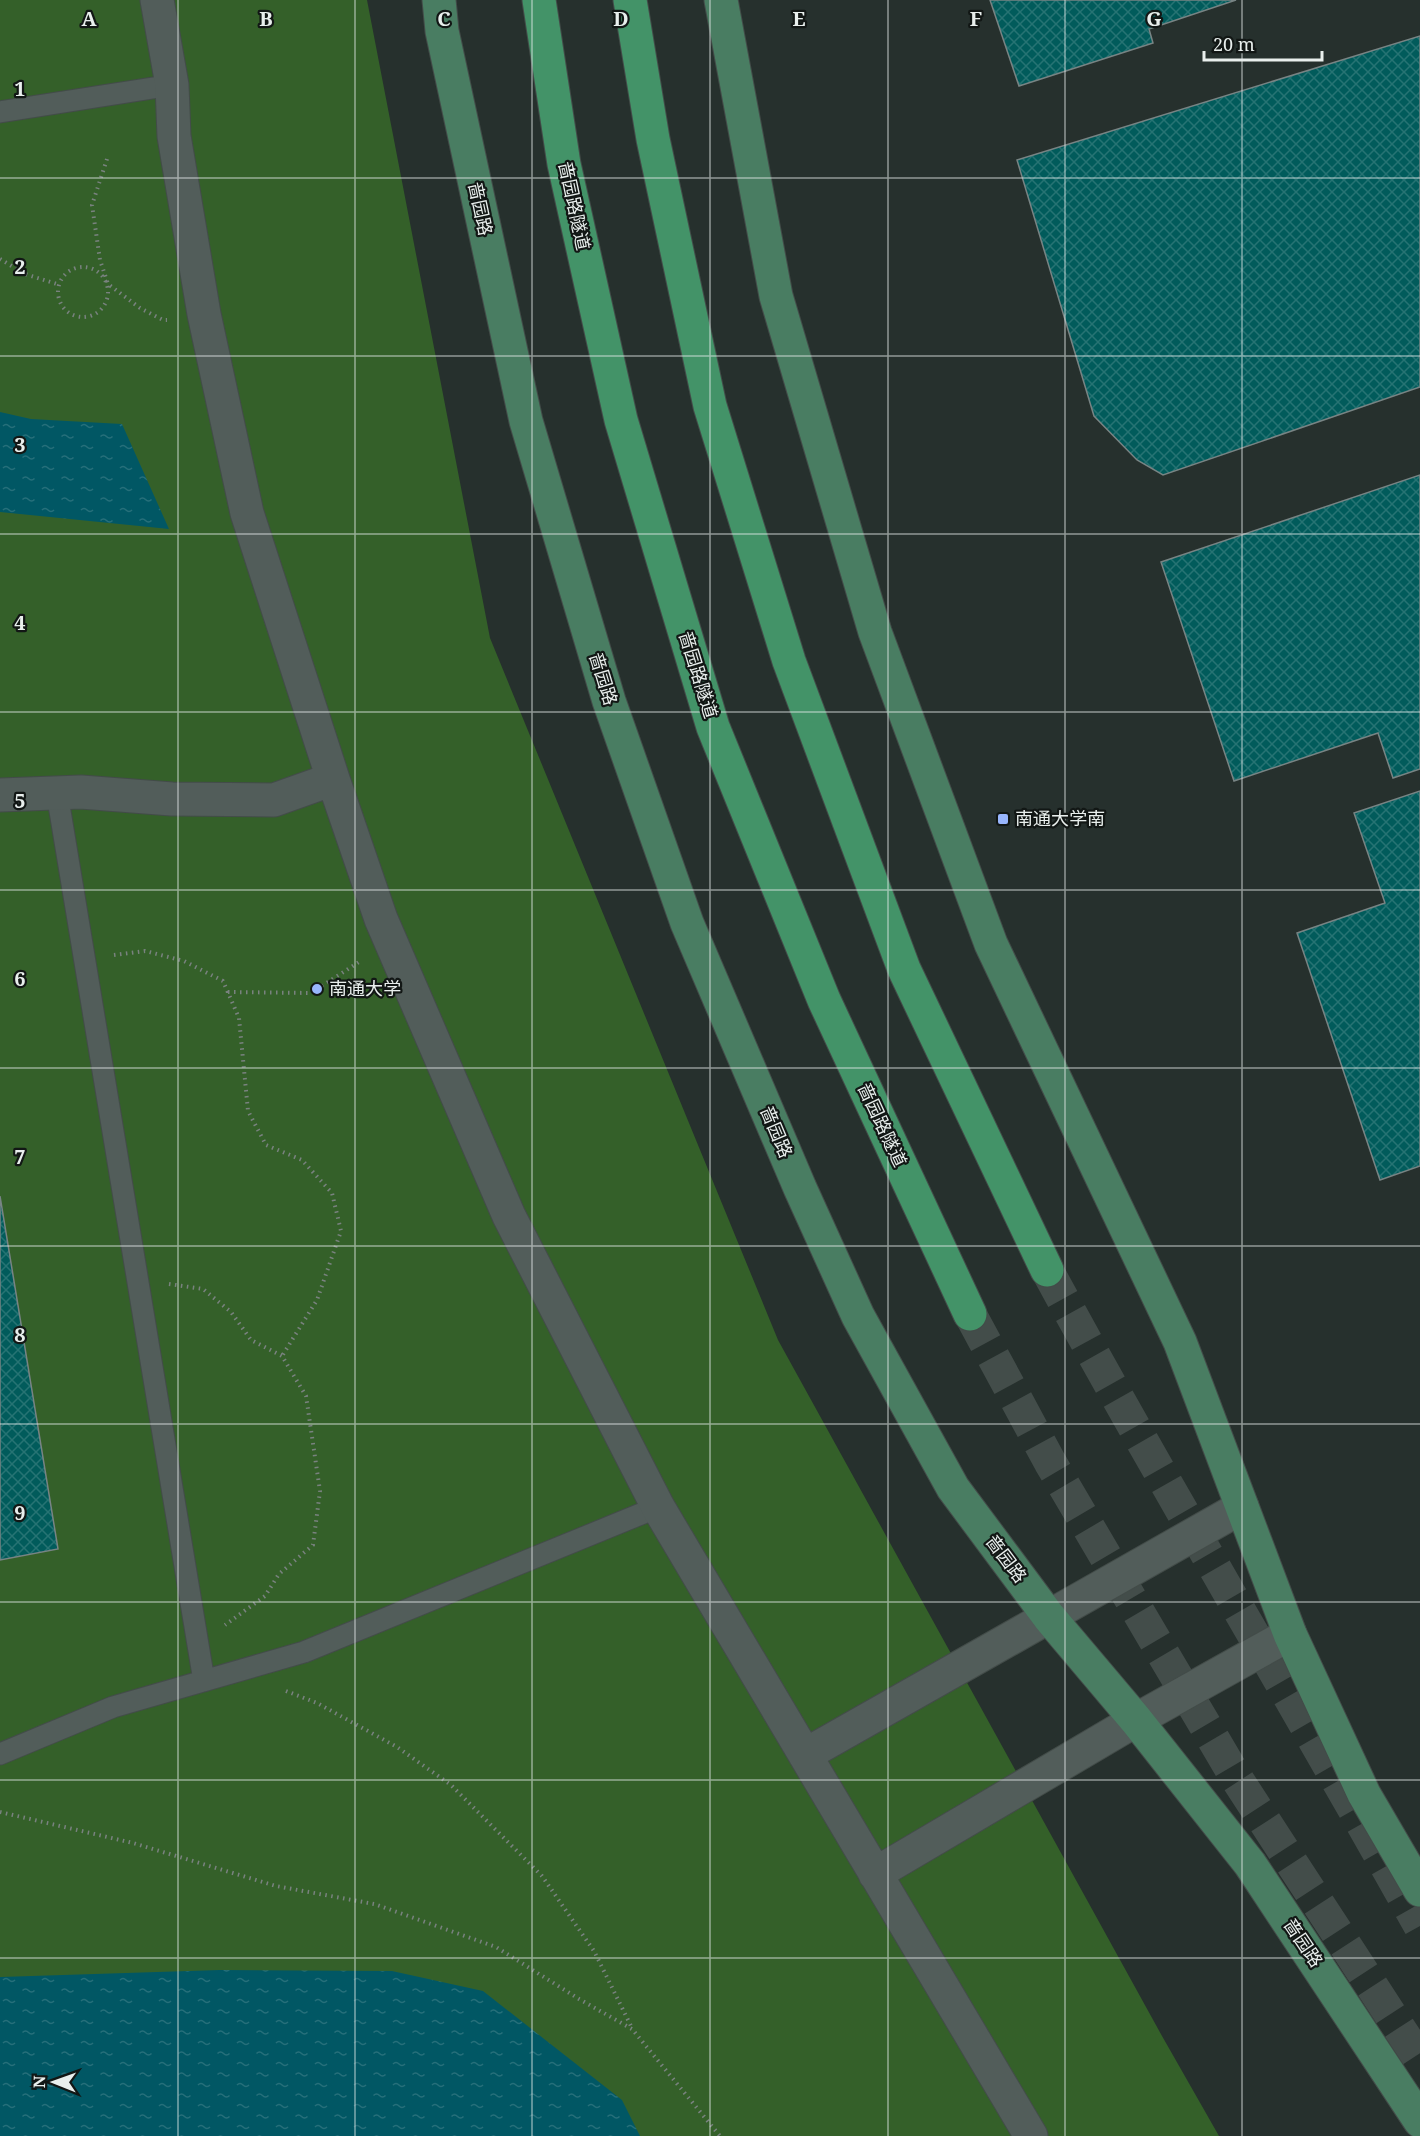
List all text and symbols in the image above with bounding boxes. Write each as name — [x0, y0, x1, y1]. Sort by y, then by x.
text: A — [81, 5, 97, 32]
text: B — [259, 5, 273, 32]
text: C — [437, 5, 451, 32]
text: D — [613, 5, 629, 32]
text: E — [792, 5, 806, 32]
text: F — [970, 5, 982, 32]
text: G — [1146, 5, 1162, 32]
scale bar — [1204, 24, 1322, 62]
text: 20 m — [1213, 32, 1255, 56]
text: 1 — [14, 75, 26, 102]
street label: 啬园路隧道 — [554, 159, 596, 252]
street label: 啬园路 — [464, 180, 498, 238]
text: 2 — [14, 253, 26, 280]
text: 3 — [14, 431, 26, 458]
text: 4 — [14, 609, 26, 636]
street label: 啬园路隧道 — [674, 628, 724, 721]
street label: 啬园路 — [585, 649, 623, 708]
text: 5 — [14, 787, 26, 814]
place label: 南通大学南 — [1015, 806, 1105, 830]
marker: 南通大学南 — [996, 812, 1010, 826]
text: 6 — [14, 965, 26, 992]
place label: 南通大学 — [329, 976, 401, 1000]
marker: 南通大学 — [310, 982, 324, 996]
street label: 啬园路隧道 — [853, 1079, 913, 1170]
street label: 啬园路 — [755, 1102, 799, 1161]
text: 7 — [14, 1143, 26, 1170]
text: 8 — [14, 1321, 26, 1348]
text: 9 — [14, 1499, 26, 1526]
street label: 啬园路 — [981, 1530, 1033, 1587]
street label: 啬园路 — [1279, 1913, 1329, 1972]
north arrow — [24, 2052, 84, 2112]
text: N — [28, 2075, 50, 2088]

